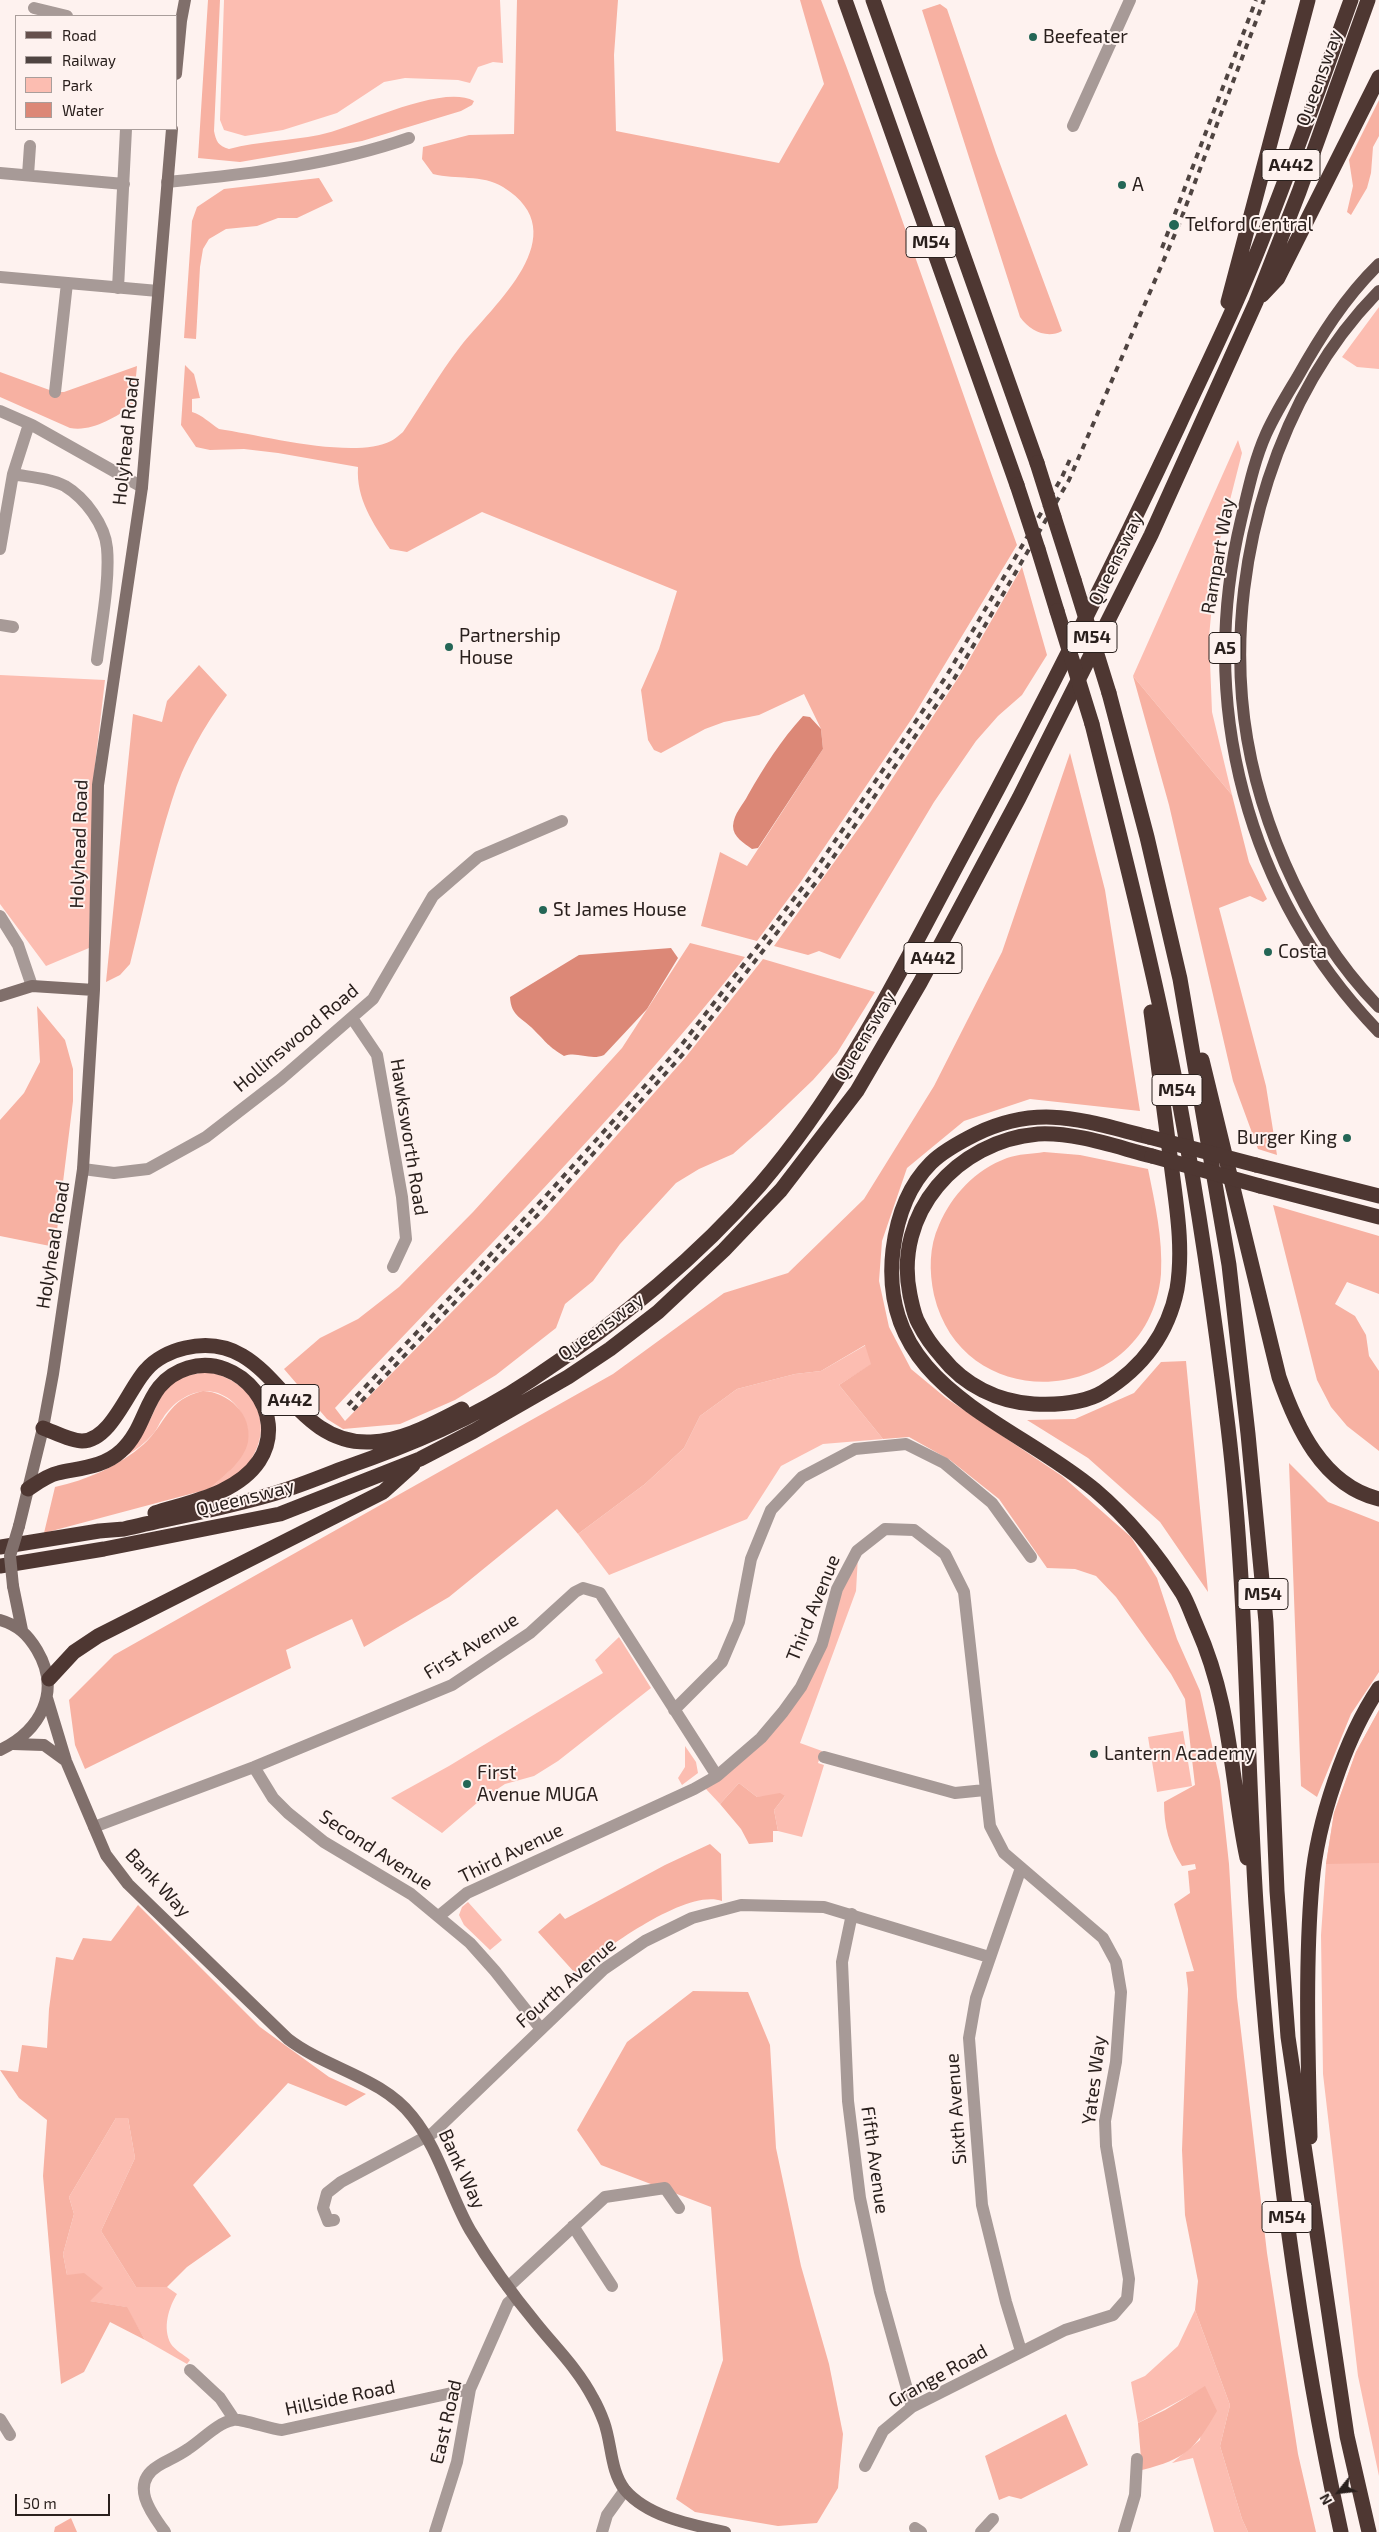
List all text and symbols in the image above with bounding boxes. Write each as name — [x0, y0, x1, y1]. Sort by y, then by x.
legend — [15, 15, 178, 130]
text: Road — [62, 26, 97, 44]
place label: Beefeater — [1043, 26, 1128, 48]
street label: Queensway — [1291, 27, 1347, 129]
marker: Beefeater — [1027, 31, 1039, 43]
text: Railway — [62, 51, 116, 69]
text: Park — [62, 76, 93, 94]
text: Water — [62, 101, 104, 119]
road number: A442 — [1262, 150, 1320, 180]
place label: A — [1132, 174, 1144, 196]
marker: A — [1116, 179, 1128, 191]
place label: Telford Central — [1185, 214, 1313, 236]
marker: Telford Central — [1167, 218, 1181, 232]
road number: M54 — [906, 226, 956, 258]
street label: Holyhead Road — [108, 376, 144, 506]
street label: Rampart Way — [1197, 496, 1239, 616]
street label: Queensway — [1084, 509, 1148, 609]
road number: M54 — [1067, 622, 1117, 652]
place label: Partnership House — [459, 625, 561, 669]
road number: A5 — [1209, 632, 1241, 664]
marker: Partnership House — [443, 641, 455, 653]
street label: Holyhead Road — [65, 779, 93, 909]
place label: St James House — [553, 899, 687, 921]
marker: St James House — [537, 904, 549, 916]
place label: Costa — [1278, 941, 1327, 963]
road number: A442 — [904, 942, 962, 974]
marker: Costa — [1262, 946, 1274, 958]
street label: Hollinswood Road — [229, 979, 363, 1097]
street label: Queensway — [829, 987, 901, 1085]
street label: Hawksworth Road — [385, 1057, 433, 1217]
road number: M54 — [1152, 1074, 1202, 1106]
place label: Burger King — [1237, 1127, 1337, 1149]
marker: Burger King — [1341, 1132, 1353, 1144]
street label: Holyhead Road — [32, 1179, 74, 1311]
street label: Queensway — [554, 1288, 648, 1366]
road number: A442 — [261, 1384, 319, 1416]
street label: Queensway — [193, 1475, 297, 1521]
street label: Third Avenue — [781, 1551, 845, 1665]
road number: M54 — [1238, 1578, 1288, 1610]
street label: First Avenue — [419, 1608, 523, 1684]
place label: Lantern Academy — [1104, 1743, 1255, 1765]
marker: Lantern Academy — [1088, 1748, 1100, 1760]
place label: First Avenue MUGA — [477, 1762, 598, 1806]
marker: First Avenue MUGA — [461, 1778, 473, 1790]
street label: Second Avenue — [315, 1805, 437, 1895]
street label: Third Avenue — [455, 1818, 567, 1888]
street label: Bank Way — [121, 1844, 195, 1922]
street label: Fourth Avenue — [511, 1933, 621, 2033]
street label: Yates Way — [1077, 2034, 1111, 2126]
street label: Sixth Avenue — [941, 2053, 971, 2165]
street label: Fifth Avenue — [856, 2105, 894, 2215]
street label: Bank Way — [434, 2125, 490, 2213]
road number: M54 — [1262, 2202, 1312, 2232]
street label: Grange Road — [884, 2339, 992, 2413]
street label: Hillside Road — [283, 2375, 397, 2421]
street label: East Road — [425, 2378, 467, 2466]
north arrow — [1314, 2467, 1364, 2517]
scale bar — [18, 2484, 112, 2516]
text: N — [1316, 2491, 1335, 2508]
text: 50 m — [23, 2494, 57, 2512]

